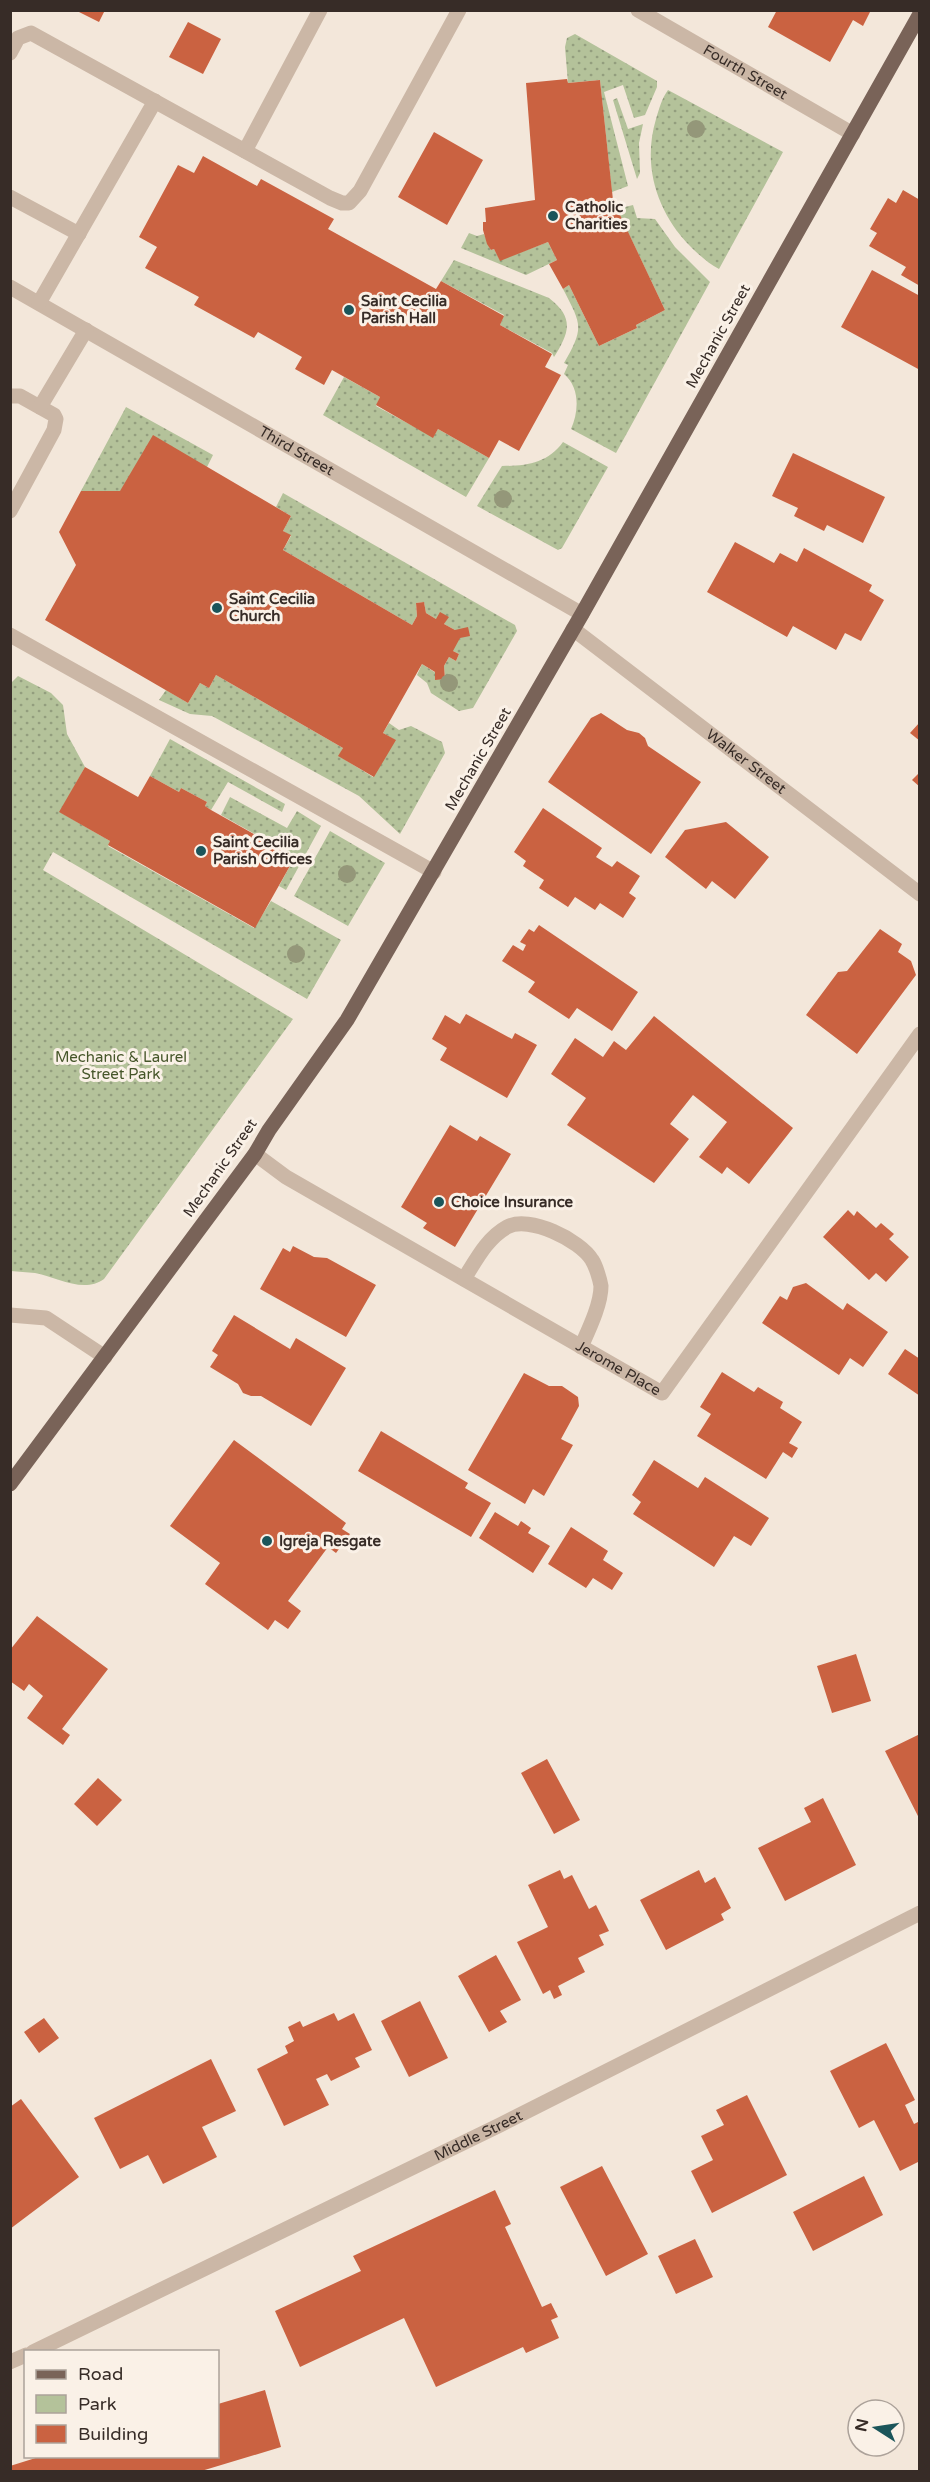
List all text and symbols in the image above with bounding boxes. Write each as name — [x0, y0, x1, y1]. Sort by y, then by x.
street label: Fourth Street — [700, 41, 791, 103]
place label: Catholic Charities — [565, 198, 628, 233]
marker: Catholic Charities — [546, 209, 560, 223]
street label: Mechanic Street — [682, 281, 754, 391]
place label: Saint Cecilia Parish Hall — [361, 292, 447, 327]
marker: Saint Cecilia Parish Hall — [342, 303, 356, 317]
street label: Third Street — [256, 422, 338, 480]
place label: Saint Cecilia Church — [229, 590, 315, 625]
marker: Saint Cecilia Church — [210, 601, 224, 615]
street label: Mechanic Street — [441, 704, 515, 814]
street label: Walker Street — [703, 725, 790, 798]
place label: Saint Cecilia Parish Offices — [213, 833, 312, 868]
marker: Saint Cecilia Parish Offices — [194, 844, 208, 858]
park label: Mechanic & Laurel Street Park — [55, 1048, 187, 1083]
street label: Mechanic Street — [179, 1115, 261, 1221]
place label: Choice Insurance — [451, 1193, 574, 1211]
marker: Choice Insurance — [432, 1195, 446, 1209]
street label: Jerome Place — [573, 1337, 664, 1399]
place label: Igreja Resgate — [279, 1532, 381, 1551]
marker: Igreja Resgate — [260, 1534, 274, 1548]
street label: Middle Street — [431, 2106, 526, 2165]
legend — [24, 2350, 219, 2458]
text: Road — [78, 2363, 123, 2385]
text: Park — [78, 2393, 117, 2415]
north arrow — [846, 2398, 906, 2458]
text: N — [851, 2417, 873, 2433]
text: Building — [78, 2423, 148, 2445]

